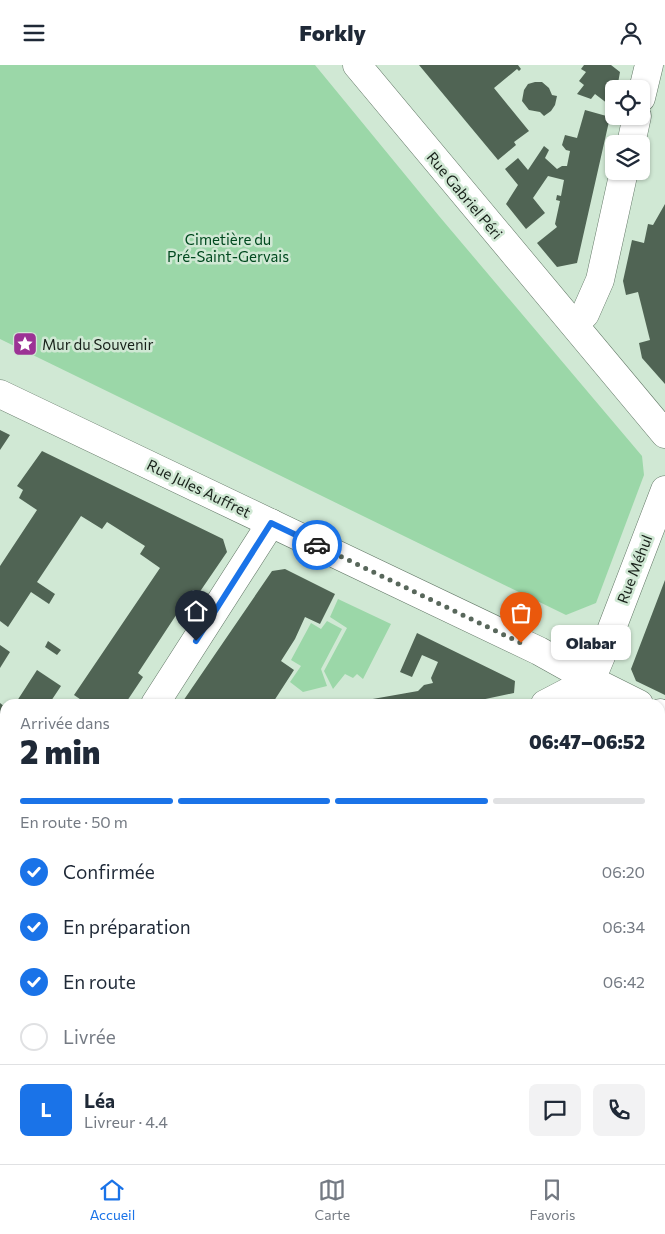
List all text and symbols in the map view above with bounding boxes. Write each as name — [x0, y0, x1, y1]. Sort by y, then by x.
icon: menu — [20, 19, 48, 47]
text: Forkly — [299, 19, 366, 46]
icon: person — [617, 19, 645, 47]
map controls — [605, 80, 650, 180]
button: locate — [605, 80, 650, 125]
button: layers — [605, 135, 650, 180]
street label: Rue Gabriel Péri — [423, 148, 507, 242]
park label: Cimetière du Pré-Saint-Gervais — [167, 230, 289, 265]
place icon: Mur du Souvenir — [12, 331, 38, 357]
place label: Mur du Souvenir — [42, 335, 153, 353]
street label: Rue Jules Auffret — [144, 455, 254, 521]
courier — [292, 520, 342, 570]
icon: car — [303, 531, 331, 559]
street label: Rue Méhul — [613, 532, 655, 606]
pin — [175, 590, 217, 641]
pin — [500, 592, 542, 643]
icon: home — [182, 597, 210, 625]
icon: bag — [507, 599, 535, 627]
callout: Olabar — [551, 625, 631, 661]
text: Olabar — [566, 633, 616, 652]
text: Arrivée dans — [20, 713, 110, 732]
text: 06:47–06:52 — [529, 730, 645, 753]
text: 2 min — [20, 731, 100, 771]
text: En route · 50 m — [20, 812, 128, 831]
icon: check — [20, 858, 48, 886]
text: Confirmée — [63, 860, 155, 883]
text: 06:20 — [602, 862, 645, 881]
icon: check — [20, 913, 48, 941]
text: En préparation — [63, 915, 191, 938]
text: 06:34 — [602, 917, 645, 936]
icon: check — [20, 968, 48, 996]
text: En route — [63, 970, 136, 993]
text: 06:42 — [603, 972, 645, 991]
text: Livrée — [63, 1025, 116, 1048]
button: chat — [529, 1084, 581, 1136]
button: phone — [593, 1084, 645, 1136]
text: Léa — [84, 1089, 115, 1112]
text: L — [40, 1098, 52, 1121]
text: Livreur · 4.4 — [84, 1112, 168, 1131]
tab: Accueil — [90, 1176, 135, 1223]
tab: Carte — [315, 1176, 350, 1223]
tab: Favoris — [530, 1176, 575, 1223]

